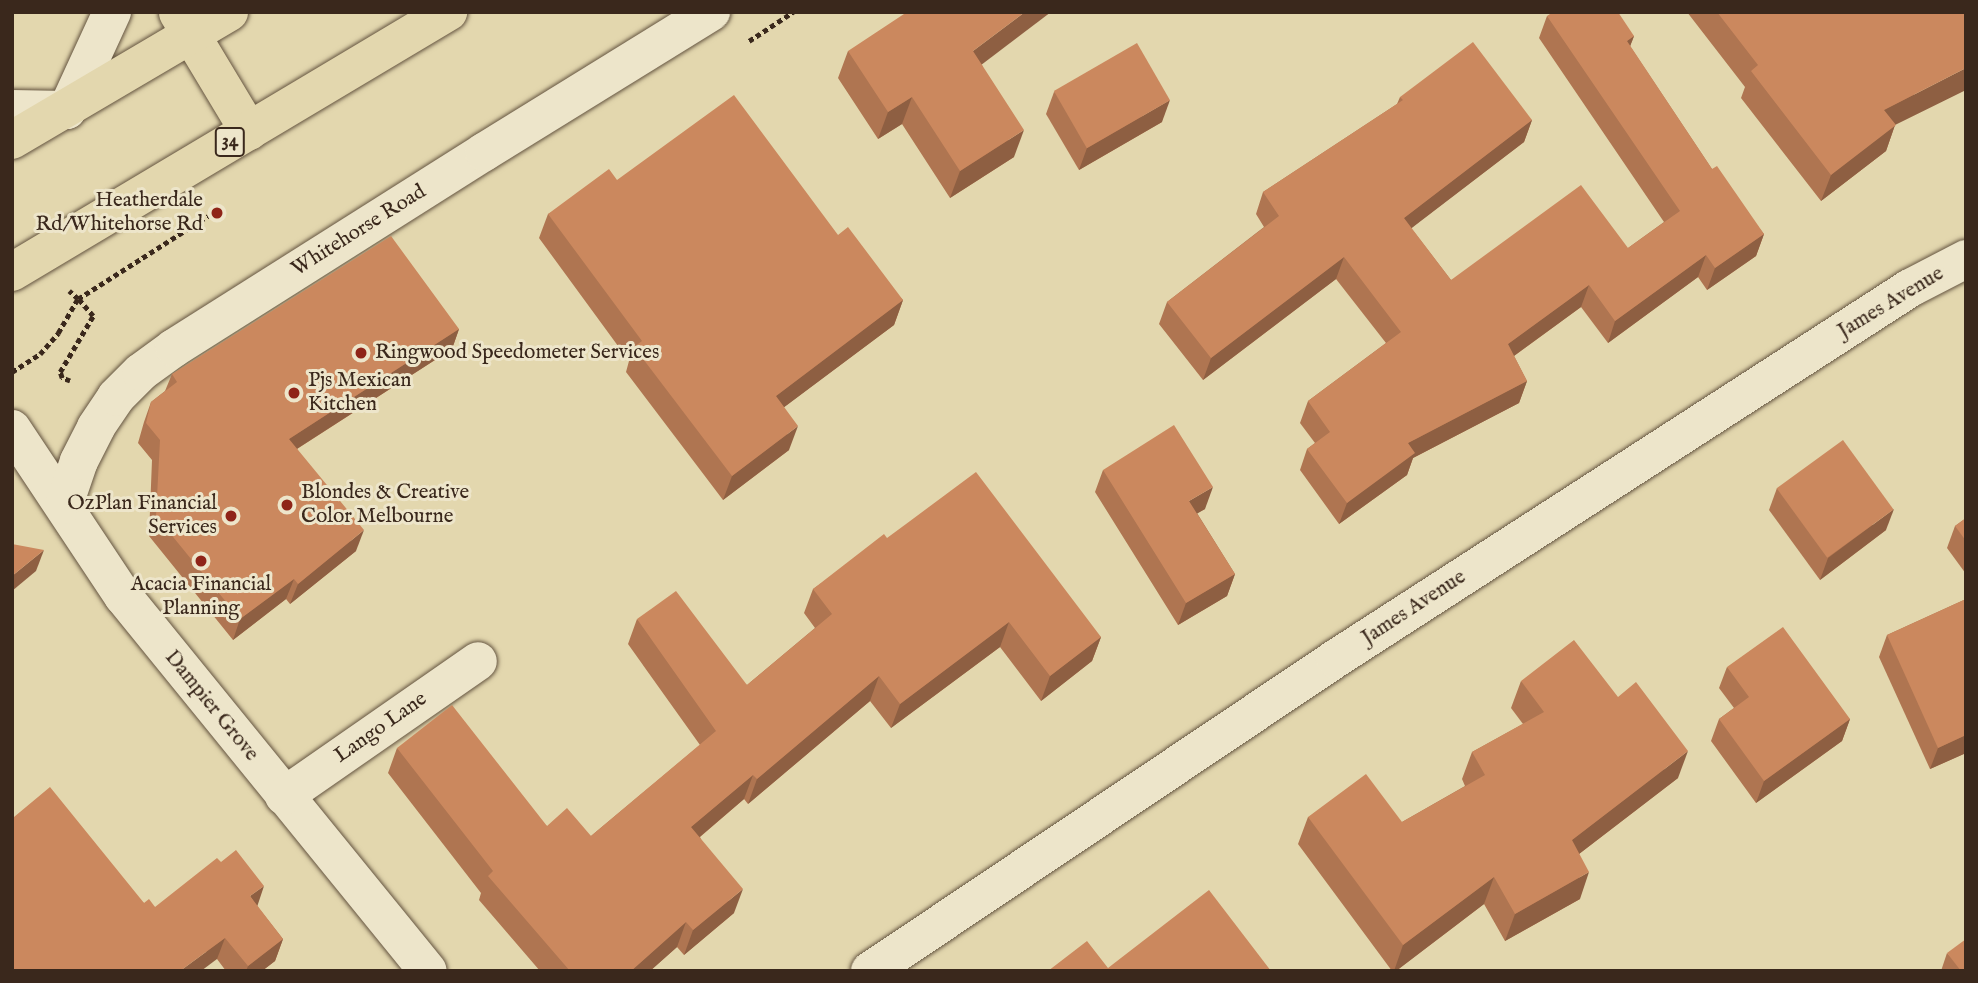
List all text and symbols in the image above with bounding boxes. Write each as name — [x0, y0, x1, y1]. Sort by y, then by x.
road number: 34 — [214, 126, 246, 158]
street label: Whitehorse Road — [287, 180, 431, 282]
place label: Heatherdale Rd/Whitehorse Rd — [36, 188, 203, 238]
marker: Heatherdale Rd/Whitehorse Rd — [209, 205, 225, 221]
street label: James Avenue — [1834, 262, 1948, 344]
place label: Ringwood Speedometer Services — [375, 340, 659, 366]
marker: Ringwood Speedometer Services — [353, 345, 369, 361]
place label: Pjs Mexican Kitchen — [308, 368, 411, 418]
marker: Pjs Mexican Kitchen — [286, 385, 302, 401]
place label: Blondes & Creative Color Melbourne — [301, 480, 469, 530]
place label: OzPlan Financial Services — [67, 491, 217, 541]
marker: Blondes & Creative Color Melbourne — [279, 497, 295, 513]
marker: OzPlan Financial Services — [223, 508, 239, 524]
marker: Acacia Financial Planning — [193, 553, 209, 569]
street label: James Avenue — [1357, 565, 1471, 651]
place label: Acacia Financial Planning — [131, 572, 271, 622]
street label: Dampier Grove — [159, 646, 263, 766]
street label: Lango Lane — [330, 687, 432, 769]

